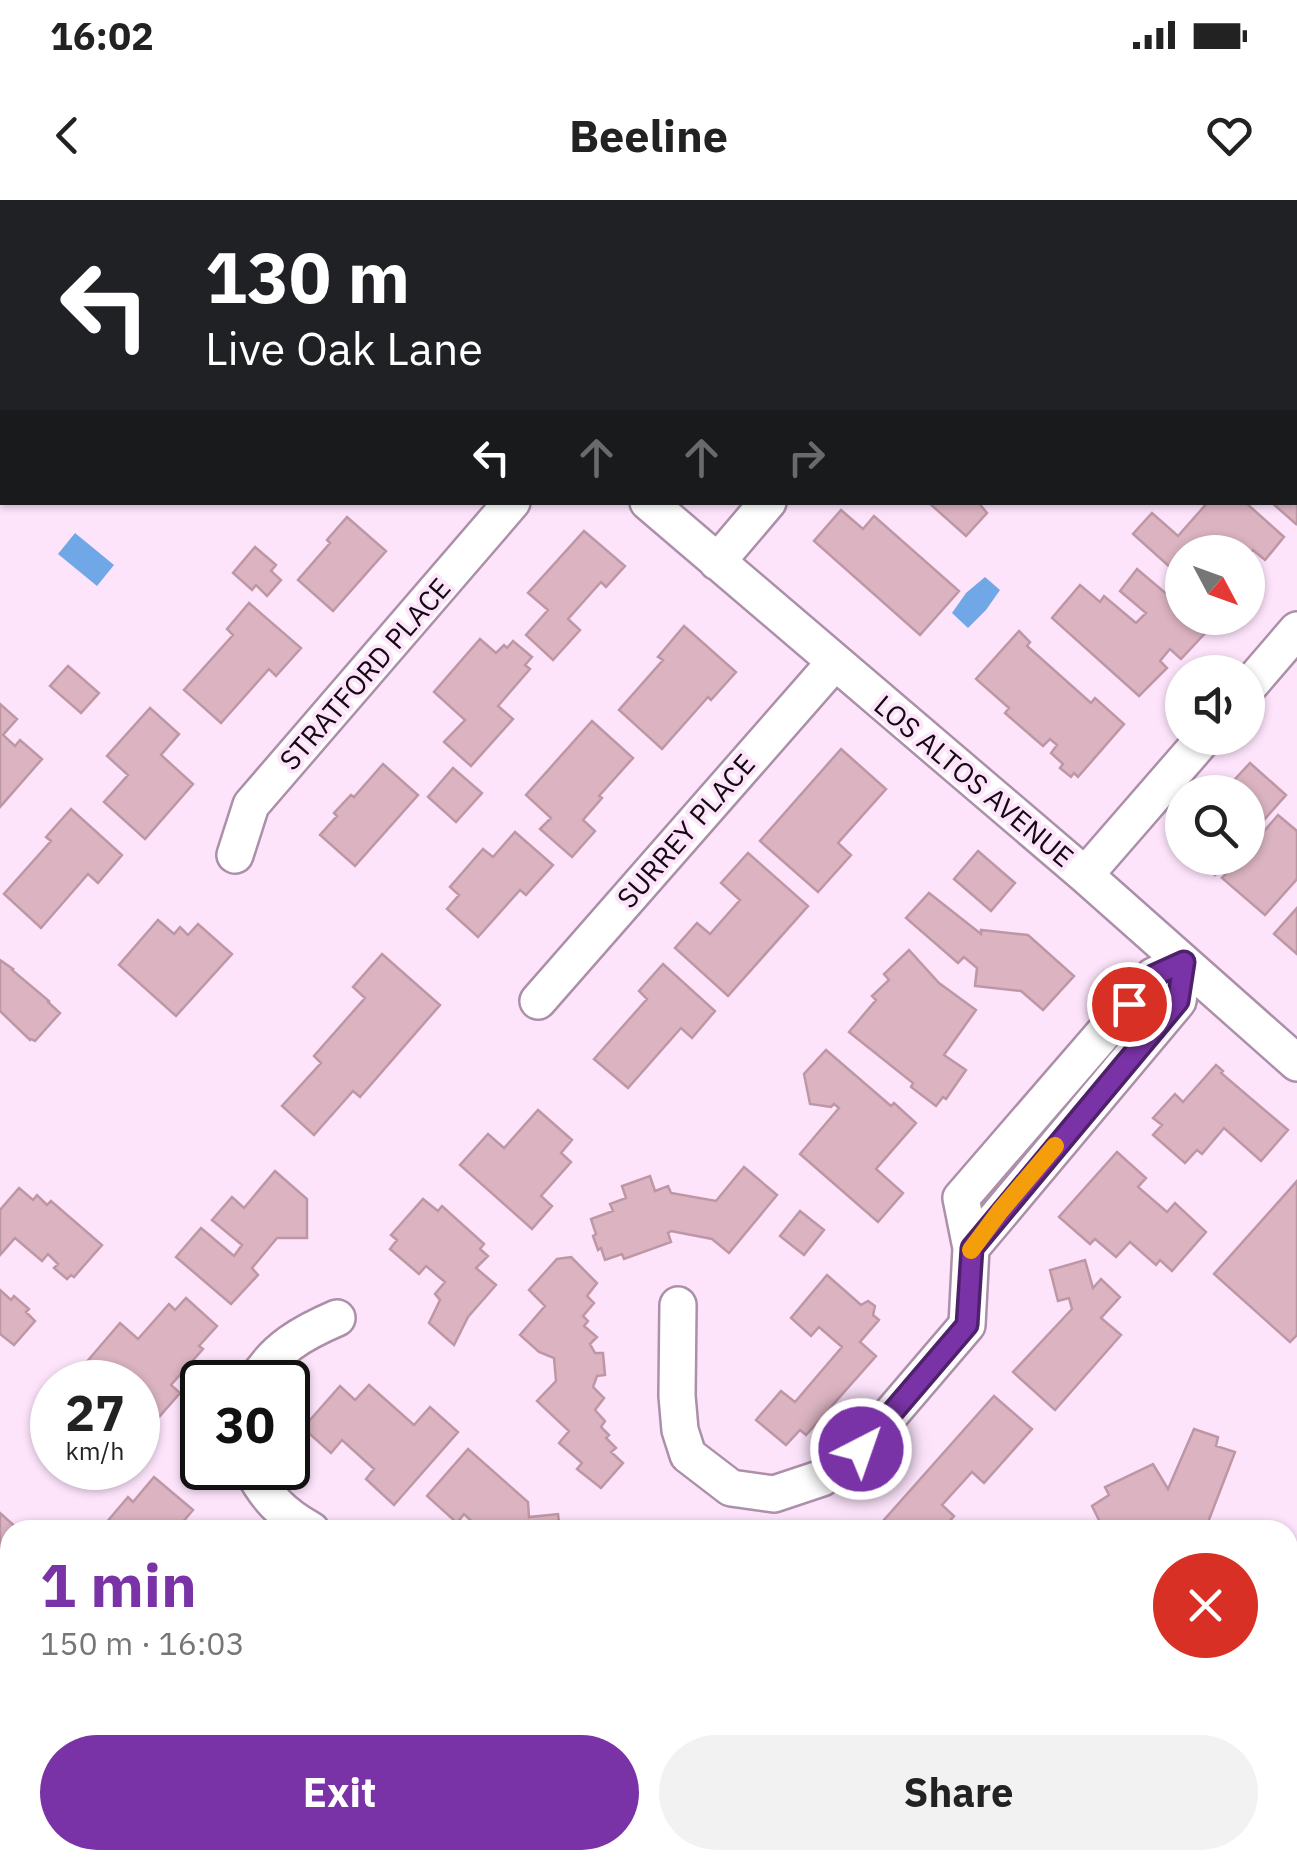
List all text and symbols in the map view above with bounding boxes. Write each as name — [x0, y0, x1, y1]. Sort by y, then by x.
text: 16:02 — [50, 11, 154, 60]
text: Beeline — [569, 106, 728, 164]
icon: back — [40, 108, 95, 163]
icon: heart — [1202, 108, 1257, 163]
text: 130 m — [205, 231, 410, 322]
icon: left — [40, 240, 170, 370]
text: Live Oak Lane — [205, 319, 483, 377]
icon: left — [464, 430, 519, 485]
icon: ahead — [569, 430, 624, 485]
icon: ahead — [674, 430, 729, 485]
icon: right — [779, 430, 834, 485]
north arrow — [1165, 535, 1265, 635]
map controls — [1165, 535, 1265, 875]
street label: STRATFORD PLACE — [271, 570, 458, 778]
button: sound — [1165, 655, 1265, 755]
street label: LOS ALTOS AVENUE — [867, 686, 1082, 875]
street label: SURREY PLACE — [608, 746, 763, 916]
button: search — [1165, 775, 1265, 875]
pin — [1087, 962, 1172, 1047]
icon: arrive — [1102, 977, 1157, 1032]
speed limit sign: 30 — [180, 1360, 310, 1490]
text: 27 — [65, 1380, 125, 1445]
position arrow — [809, 1397, 913, 1501]
text: km/h — [66, 1434, 124, 1467]
text: 1 min — [40, 1545, 197, 1624]
button: close — [1153, 1553, 1258, 1658]
text: 150 m · 16:03 — [40, 1622, 245, 1664]
button: Exit — [40, 1735, 639, 1850]
button: Share — [659, 1735, 1258, 1850]

